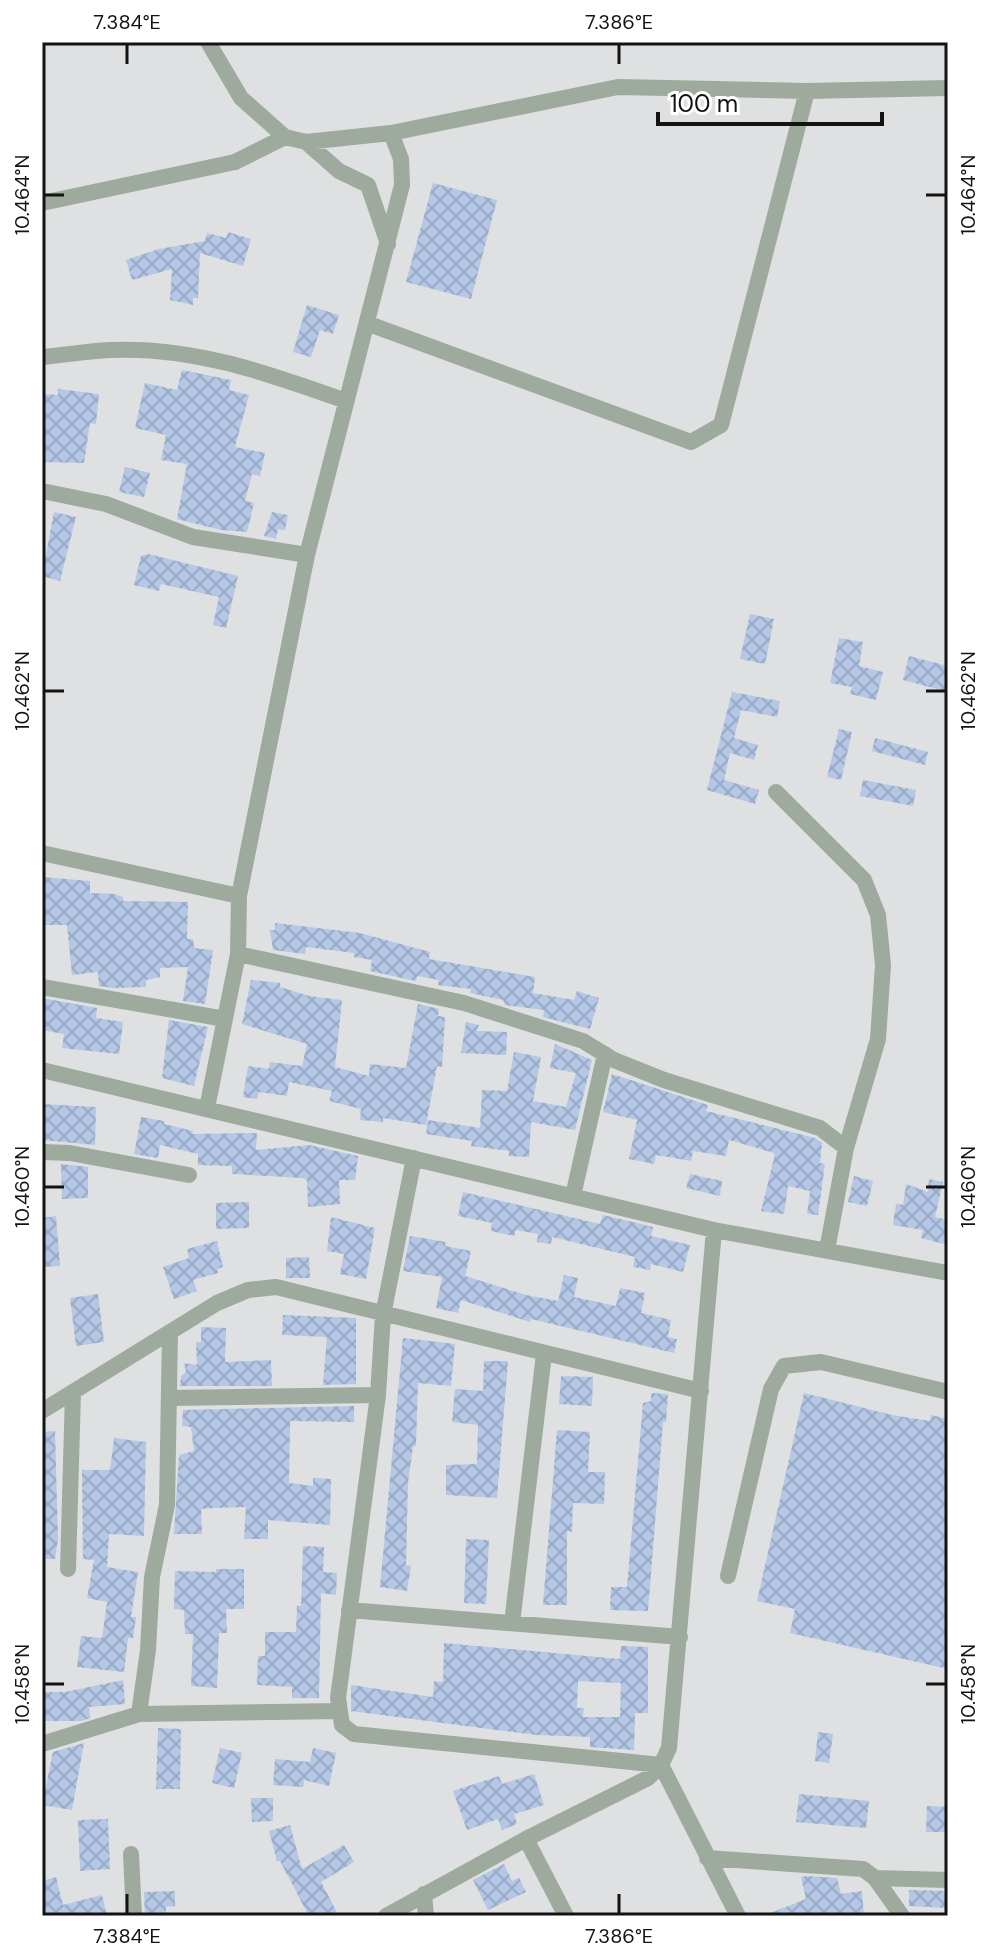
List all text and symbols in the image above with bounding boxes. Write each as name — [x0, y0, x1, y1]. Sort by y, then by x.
text: 7.384°E — [93, 9, 161, 35]
text: 7.386°E — [585, 9, 653, 35]
scale bar — [658, 76, 882, 126]
text: 100 m — [670, 88, 738, 119]
text: 10.464°N — [9, 155, 35, 235]
text: 10.464°N — [955, 155, 981, 235]
text: 10.462°N — [9, 651, 35, 731]
text: 10.462°N — [955, 651, 981, 731]
text: 10.460°N — [9, 1146, 35, 1228]
text: 10.460°N — [955, 1146, 981, 1228]
text: 10.458°N — [9, 1644, 35, 1724]
text: 10.458°N — [955, 1644, 981, 1724]
text: 7.384°E — [93, 1923, 161, 1949]
text: 7.386°E — [585, 1923, 653, 1949]

